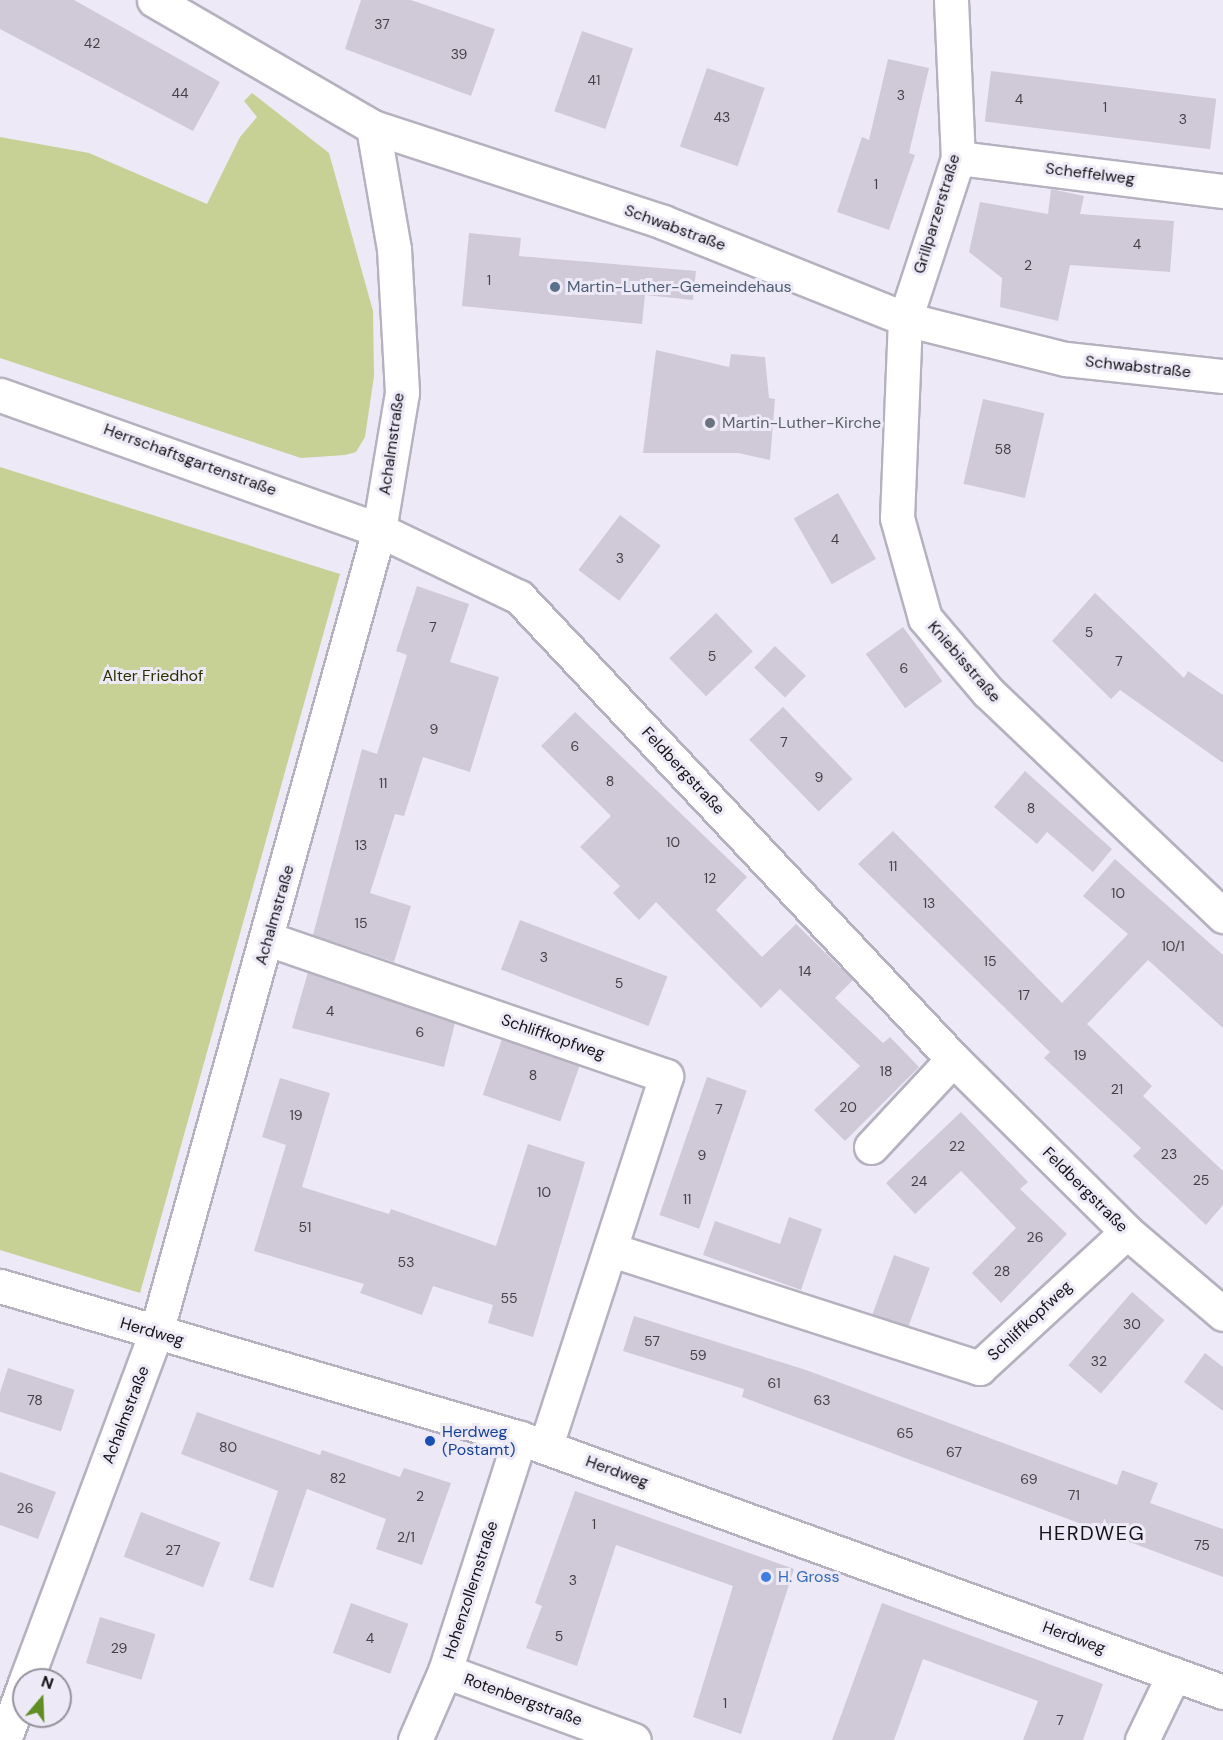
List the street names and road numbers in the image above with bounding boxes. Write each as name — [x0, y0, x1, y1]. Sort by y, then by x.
street label: Grillparzerstraße — [910, 152, 964, 276]
street label: Scheffelweg — [1044, 159, 1136, 189]
street label: Schwabstraße — [622, 201, 728, 255]
street label: Schwabstraße — [1084, 352, 1192, 382]
street label: Achalmstraße — [375, 392, 409, 496]
street label: Herrschaftsgartenstraße — [101, 420, 279, 500]
street label: Kniebisstraße — [924, 617, 1004, 707]
street label: Feldbergstraße — [638, 723, 728, 819]
street label: Achalmstraße — [252, 863, 298, 967]
street label: Schliffkopfweg — [499, 1010, 607, 1064]
street label: Feldbergstraße — [1038, 1143, 1132, 1237]
street label: Schliffkopfweg — [984, 1277, 1076, 1365]
street label: Herdweg — [118, 1314, 186, 1350]
street label: Achalmstraße — [99, 1363, 153, 1467]
street label: Herdweg — [583, 1452, 651, 1492]
street label: Hohenzollernstraße — [440, 1519, 502, 1661]
street label: Herdweg — [1040, 1618, 1108, 1658]
street label: Rotenbergstraße — [461, 1670, 585, 1730]

